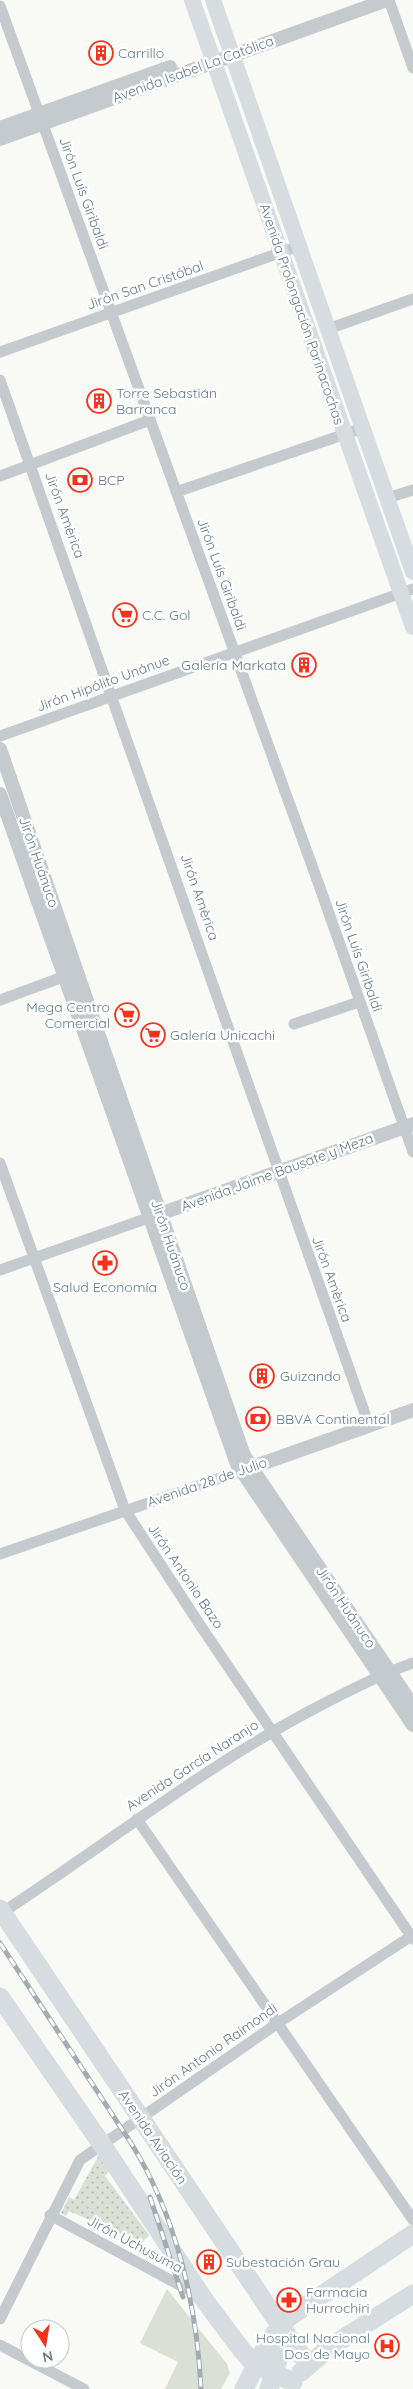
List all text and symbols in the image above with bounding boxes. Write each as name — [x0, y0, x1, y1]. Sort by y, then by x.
street label: Avenida Isabel La Católica — [110, 31, 276, 107]
building icon: Carrillo — [88, 40, 114, 66]
place label: Carrillo — [118, 44, 164, 62]
street label: Jirón Luís Giribaldi — [55, 134, 113, 252]
street label: Avenida Prolongación Parinacochas — [256, 201, 348, 427]
street label: Jirón San Cristóbal — [84, 257, 206, 313]
place label: Torre Sebastián Barranca — [116, 384, 217, 418]
building icon: Torre Sebastián Barranca — [86, 388, 112, 414]
bank icon: BCP — [67, 467, 93, 493]
street label: Jirón Amèrica — [41, 469, 89, 561]
place label: BCP — [98, 471, 125, 489]
street label: Jirón Luís Giribaldi — [193, 515, 251, 633]
supermarket icon: C.C. Gol — [112, 602, 138, 628]
place label: C.C. Gol — [142, 606, 191, 624]
street label: Jirón Hipólito Unánue — [34, 650, 172, 715]
building icon: Galería Markata — [291, 652, 317, 678]
place label: Galería Markata — [181, 656, 286, 674]
street label: Jirón Huánuco — [15, 814, 63, 910]
street label: Jirón Amèrica — [177, 851, 223, 943]
street label: Jirón Luís Giribaldi — [331, 896, 387, 1014]
place label: Mega Centro Comercial — [26, 998, 110, 1032]
supermarket icon: Mega Centro Comercial — [114, 1002, 140, 1028]
supermarket icon: Galería Unicachi — [140, 1022, 166, 1048]
place label: Galería Unicachi — [170, 1026, 275, 1044]
street label: Avenida Jaime Bausate y Meza — [178, 1129, 376, 1215]
street label: Jirón Huánuco — [147, 1197, 195, 1293]
street label: Jirón Amèrica — [308, 1233, 356, 1325]
pharmacy icon: Salud Economía — [92, 1250, 118, 1276]
place label: Salud Economía — [53, 1278, 157, 1296]
building icon: Guizando — [249, 1363, 275, 1389]
place label: Guizando — [280, 1367, 341, 1385]
bank icon: BBVA Continental — [245, 1406, 271, 1432]
place label: BBVA Continental — [276, 1410, 390, 1428]
street label: Avenida 28 de Julio — [145, 1453, 269, 1511]
street label: Jirón Antonio Bazo — [144, 1520, 228, 1632]
street label: Jirón Huánuco — [312, 1563, 380, 1651]
street label: Avenida García Naranjo — [122, 1715, 262, 1815]
street label: Jirón Antonio Raimondi — [146, 1999, 280, 2101]
street label: Avenida Aviación — [115, 2086, 191, 2188]
street label: Jirón Uchusuma — [84, 2211, 186, 2277]
building icon: Subestación Grau — [196, 2249, 222, 2275]
place label: Subestación Grau — [226, 2253, 340, 2271]
place label: Farmacia Hurrochiri — [306, 2283, 370, 2317]
pharmacy icon: Farmacia Hurrochiri — [276, 2287, 302, 2313]
north arrow — [20, 2319, 70, 2369]
place label: Hospital Nacional Dos de Mayo — [256, 2329, 370, 2363]
hospital icon: Hospital Nacional Dos de Mayo — [374, 2333, 400, 2359]
text: N — [41, 2347, 55, 2367]

